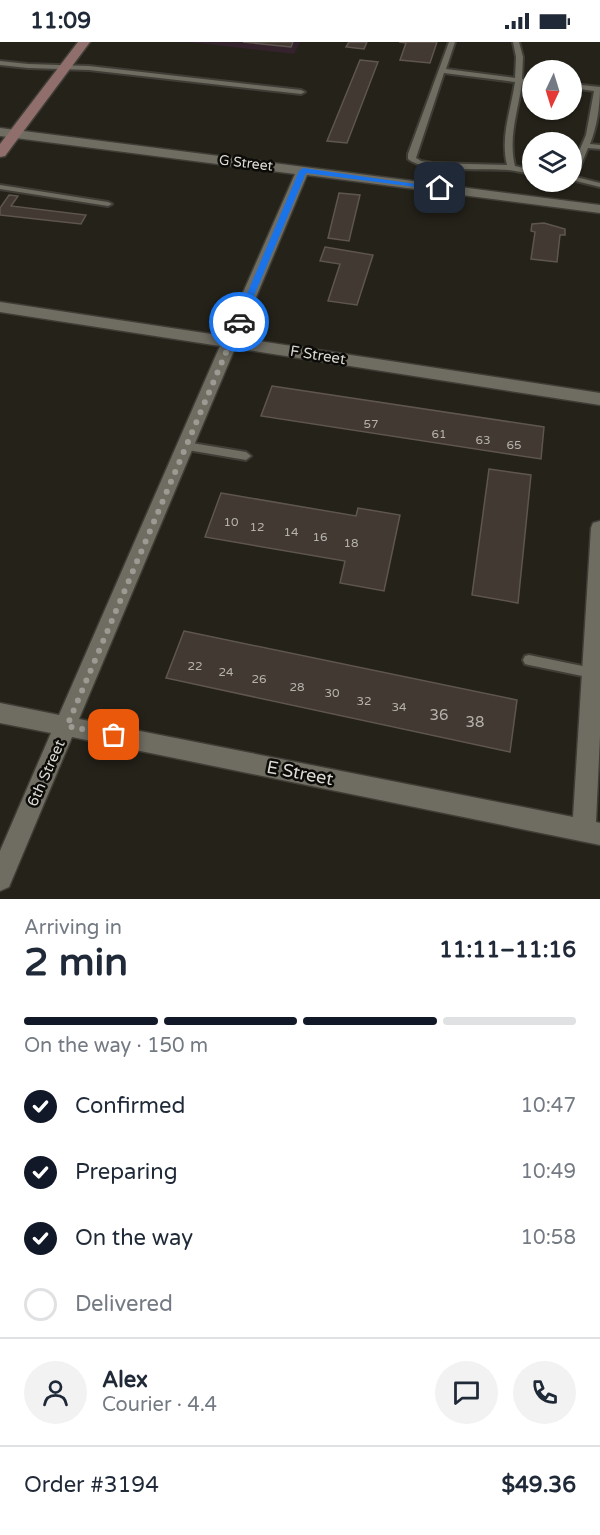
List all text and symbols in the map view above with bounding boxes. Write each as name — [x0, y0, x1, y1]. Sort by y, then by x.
text: 11:09 — [30, 8, 91, 34]
north arrow — [522, 60, 582, 120]
map controls — [522, 60, 582, 192]
button: layers — [522, 132, 582, 192]
street label: G Street — [218, 151, 275, 175]
pin — [414, 162, 465, 213]
icon: home — [423, 171, 456, 204]
courier — [209, 292, 269, 352]
icon: car — [223, 306, 256, 339]
street label: F Street — [289, 342, 347, 368]
house number: 57 — [363, 417, 379, 431]
house number: 61 — [431, 427, 447, 441]
house number: 63 — [475, 433, 491, 447]
house number: 65 — [506, 438, 522, 452]
house number: 10 — [223, 515, 239, 529]
house number: 12 — [249, 520, 265, 534]
house number: 14 — [283, 525, 299, 539]
house number: 16 — [312, 530, 328, 544]
house number: 18 — [343, 536, 359, 550]
house number: 22 — [187, 659, 203, 673]
house number: 24 — [218, 665, 234, 679]
house number: 26 — [251, 672, 267, 686]
house number: 28 — [289, 680, 305, 694]
house number: 30 — [324, 686, 340, 700]
house number: 32 — [356, 694, 372, 708]
house number: 34 — [391, 700, 407, 714]
house number: 36 — [430, 706, 448, 724]
pin — [88, 709, 139, 760]
house number: 38 — [466, 713, 484, 731]
icon: bag — [97, 718, 130, 751]
street label: 6th Street — [23, 737, 69, 809]
street label: E Street — [265, 756, 335, 790]
text: Arriving in — [24, 916, 122, 940]
text: 11:11–11:16 — [439, 937, 576, 963]
text: 2 min — [24, 939, 128, 986]
text: On the way · 150 m — [24, 1034, 208, 1058]
icon: check — [24, 1090, 57, 1123]
text: Confirmed — [75, 1093, 185, 1119]
text: 10:47 — [521, 1094, 576, 1118]
icon: check — [24, 1156, 57, 1189]
text: Preparing — [75, 1159, 178, 1185]
text: 10:49 — [521, 1160, 576, 1184]
icon: check — [24, 1222, 57, 1255]
text: On the way — [75, 1225, 193, 1251]
text: 10:58 — [521, 1226, 576, 1250]
text: Delivered — [75, 1291, 173, 1317]
button: person — [24, 1361, 87, 1424]
button: chat — [435, 1361, 498, 1424]
button: phone — [513, 1361, 576, 1424]
text: Alex — [102, 1367, 148, 1393]
text: Courier · 4.4 — [102, 1393, 217, 1417]
text: Order #3194 — [24, 1472, 159, 1498]
text: $49.36 — [501, 1472, 576, 1498]

